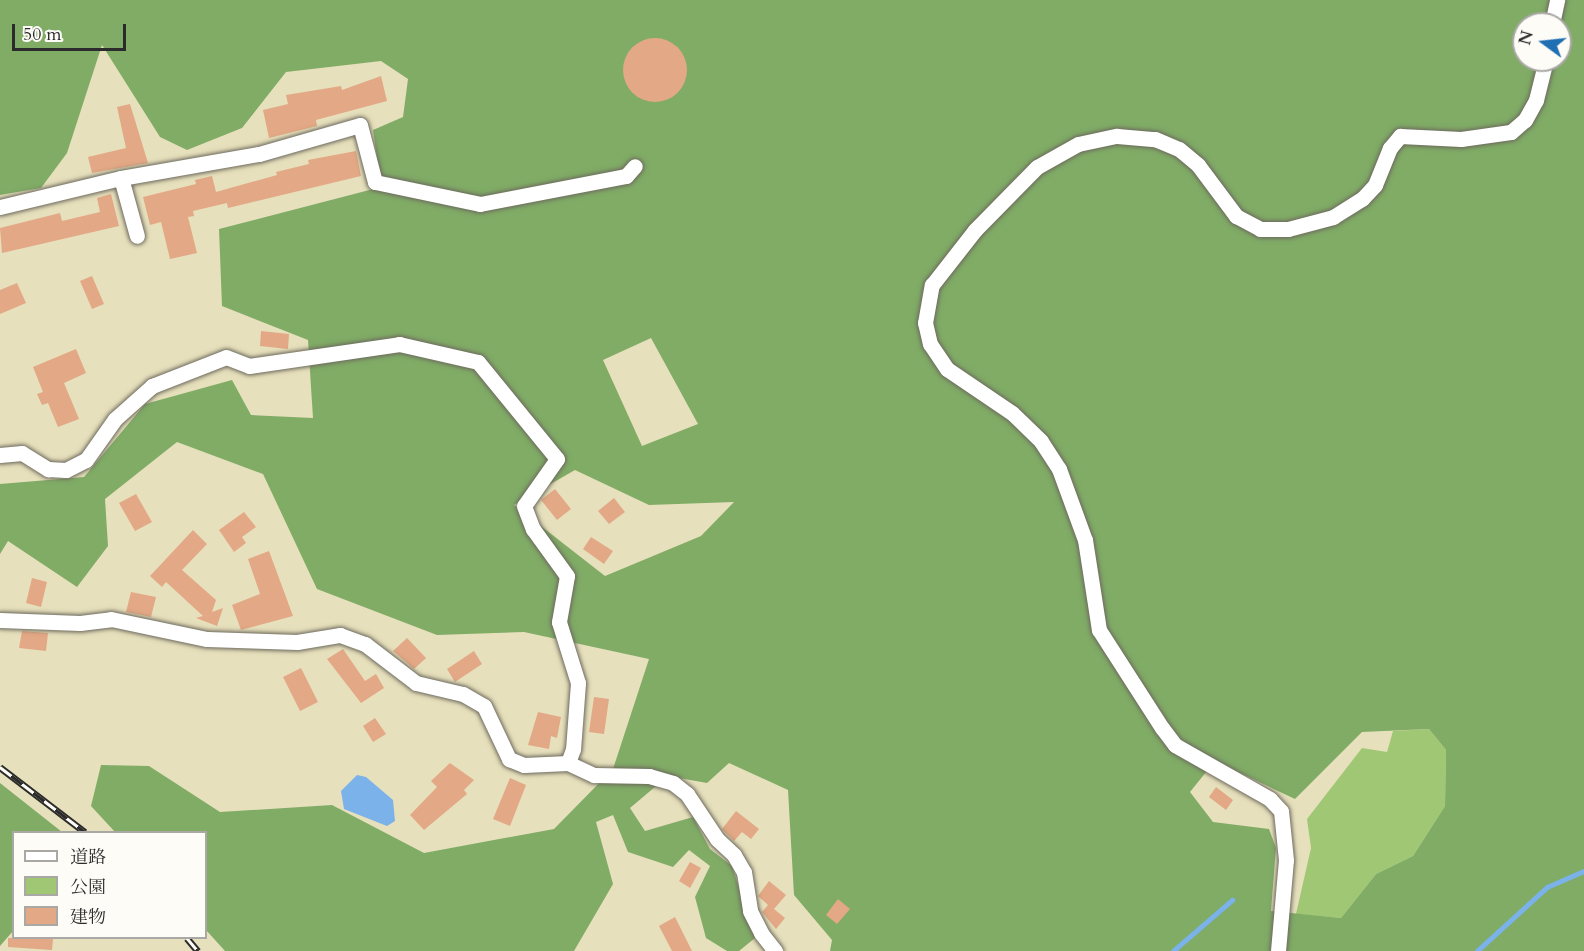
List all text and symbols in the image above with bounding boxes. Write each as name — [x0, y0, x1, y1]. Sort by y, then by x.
scale bar — [15, 12, 129, 50]
north arrow — [1512, 12, 1572, 72]
text: 50 m — [23, 22, 62, 47]
text: N — [1514, 28, 1539, 47]
legend — [12, 831, 207, 939]
text: 道路 — [70, 845, 106, 870]
text: 公園 — [70, 875, 106, 900]
text: 建物 — [70, 905, 106, 930]

